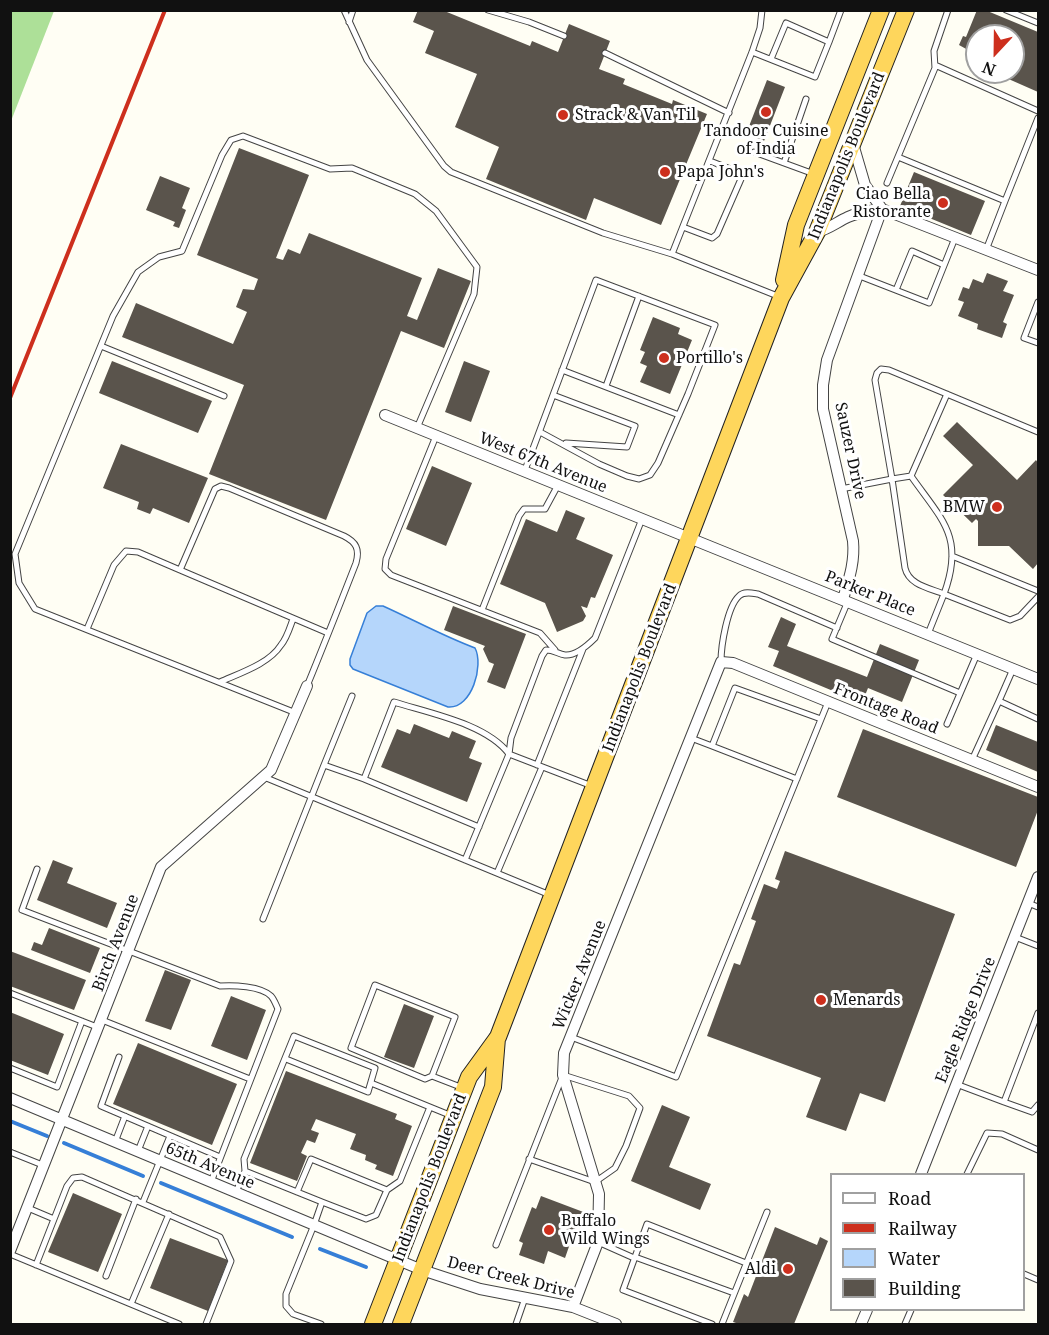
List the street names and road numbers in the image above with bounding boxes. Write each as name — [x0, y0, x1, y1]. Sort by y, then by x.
street label: Indianapolis Boulevard — [805, 69, 889, 243]
street label: Sauzer Drive — [830, 401, 870, 501]
street label: West 67th Avenue — [476, 429, 610, 497]
street label: Parker Place — [822, 567, 918, 621]
street label: Indianapolis Boulevard — [599, 581, 681, 755]
street label: Frontage Road — [831, 679, 941, 739]
street label: Birch Avenue — [89, 892, 143, 994]
street label: Wicker Avenue — [549, 918, 611, 1032]
street label: Eagle Ridge Drive — [932, 954, 1000, 1086]
street label: Indianapolis Boulevard — [389, 1091, 471, 1265]
street label: 65th Avenue — [163, 1139, 257, 1193]
street label: Deer Creek Drive — [445, 1253, 577, 1303]

